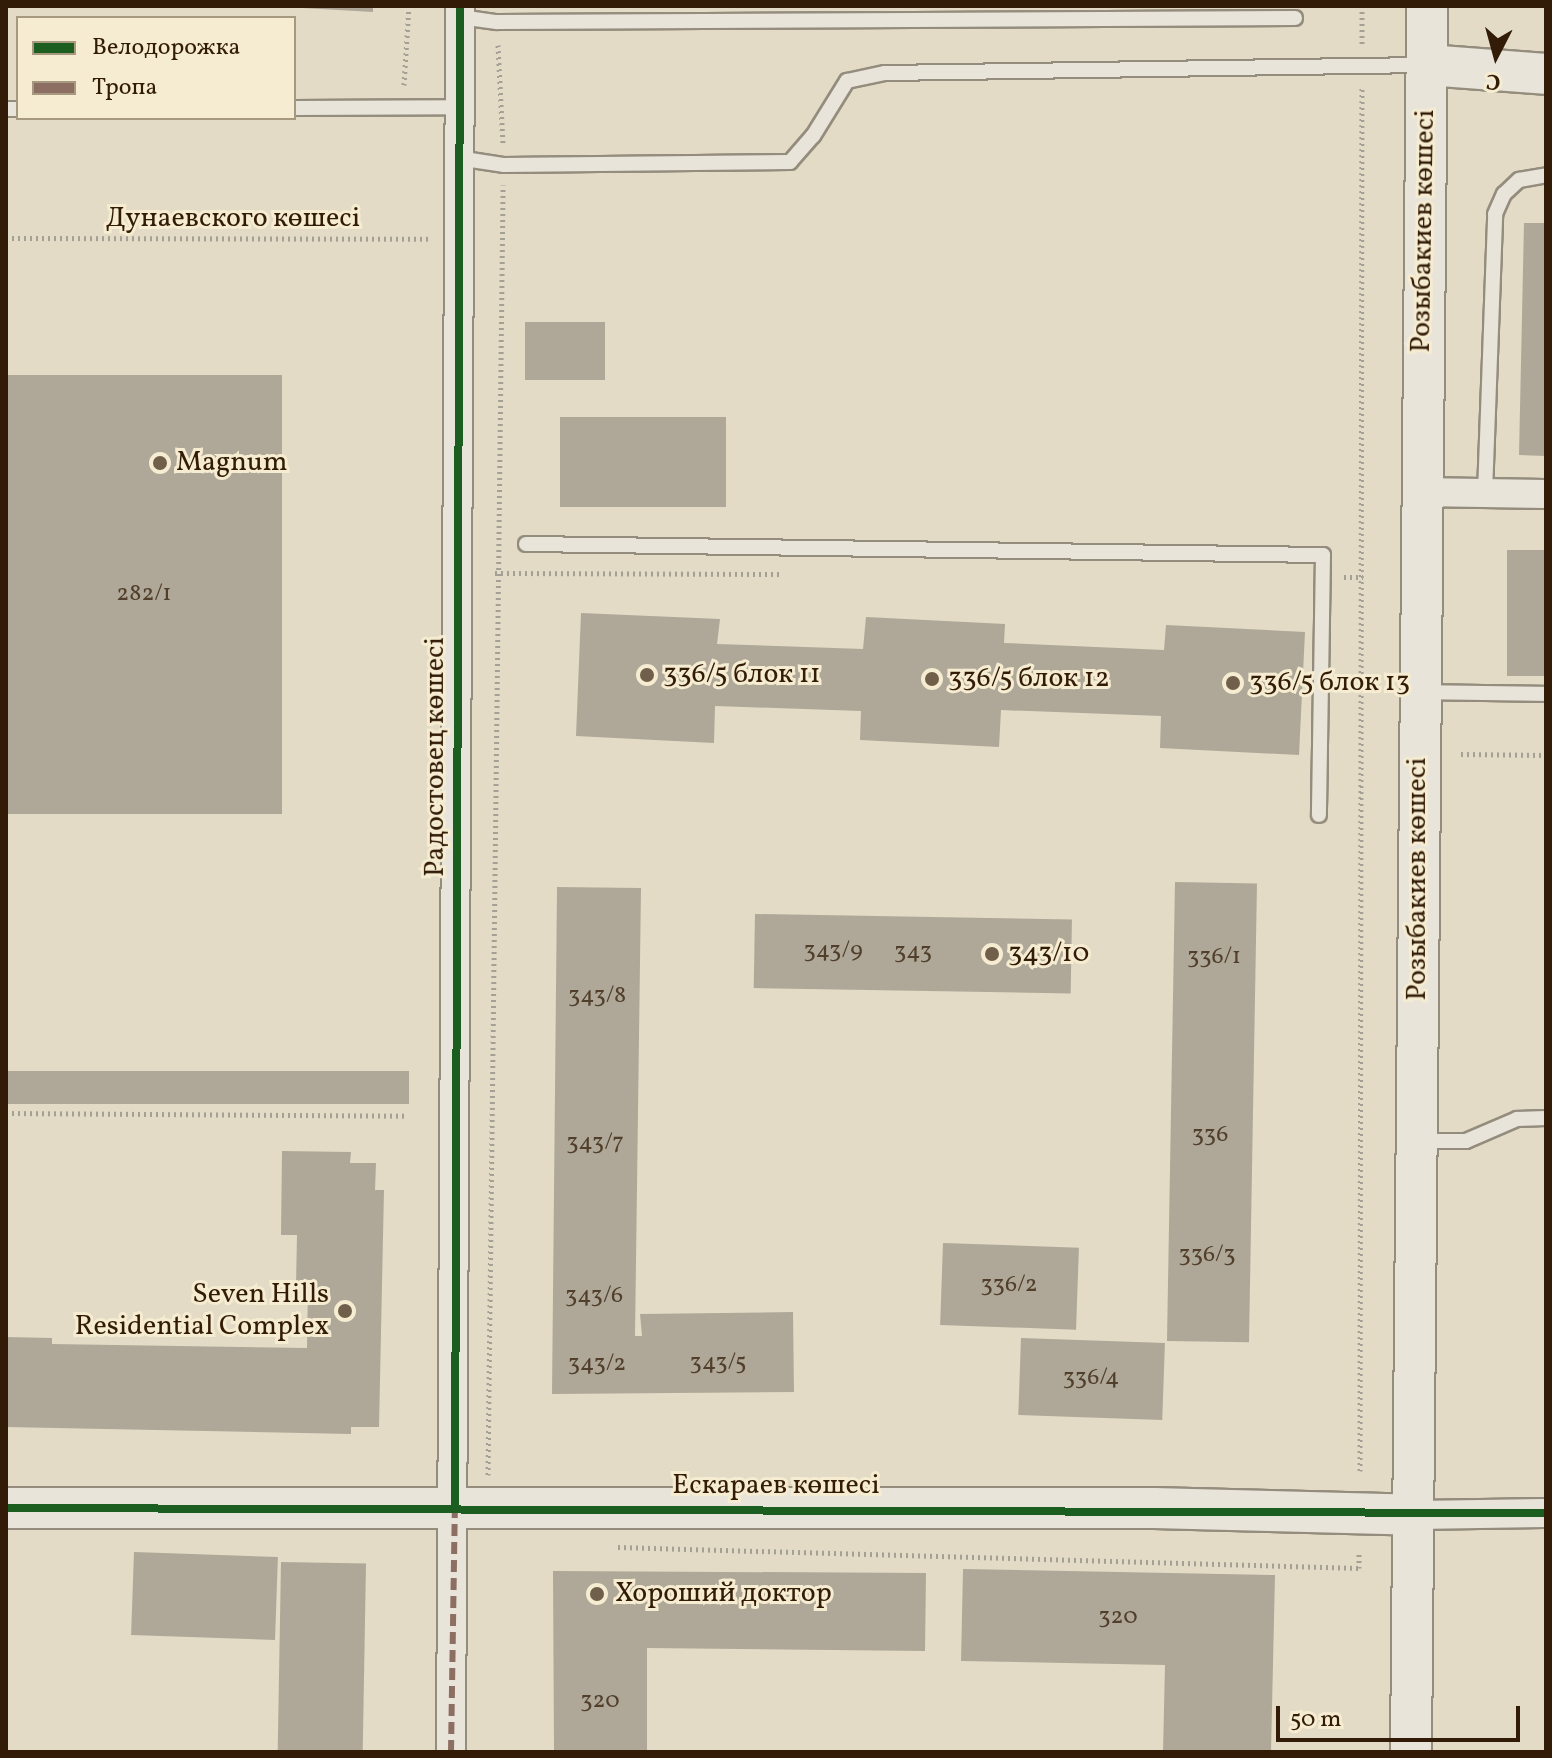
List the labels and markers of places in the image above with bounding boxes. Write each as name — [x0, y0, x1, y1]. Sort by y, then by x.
place label: Magnum — [176, 446, 288, 480]
marker: Magnum — [151, 454, 169, 472]
place label: 336/5 блок 11 — [663, 658, 821, 692]
place label: 336/5 блок 12 — [948, 662, 1110, 696]
marker: 336/5 блок 11 — [638, 666, 656, 684]
place label: 336/5 блок 13 — [1249, 666, 1410, 700]
marker: 336/5 блок 12 — [923, 670, 941, 688]
marker: 336/5 блок 13 — [1224, 674, 1242, 692]
place label: 343/10 — [1008, 937, 1089, 971]
marker: 343/10 — [983, 945, 1001, 963]
place label: Seven Hills Residential Complex — [75, 1278, 329, 1344]
marker: Seven Hills Residential Complex — [336, 1302, 354, 1320]
place label: Хороший доктор — [615, 1577, 832, 1611]
marker: Хороший доктор — [586, 1583, 608, 1605]

